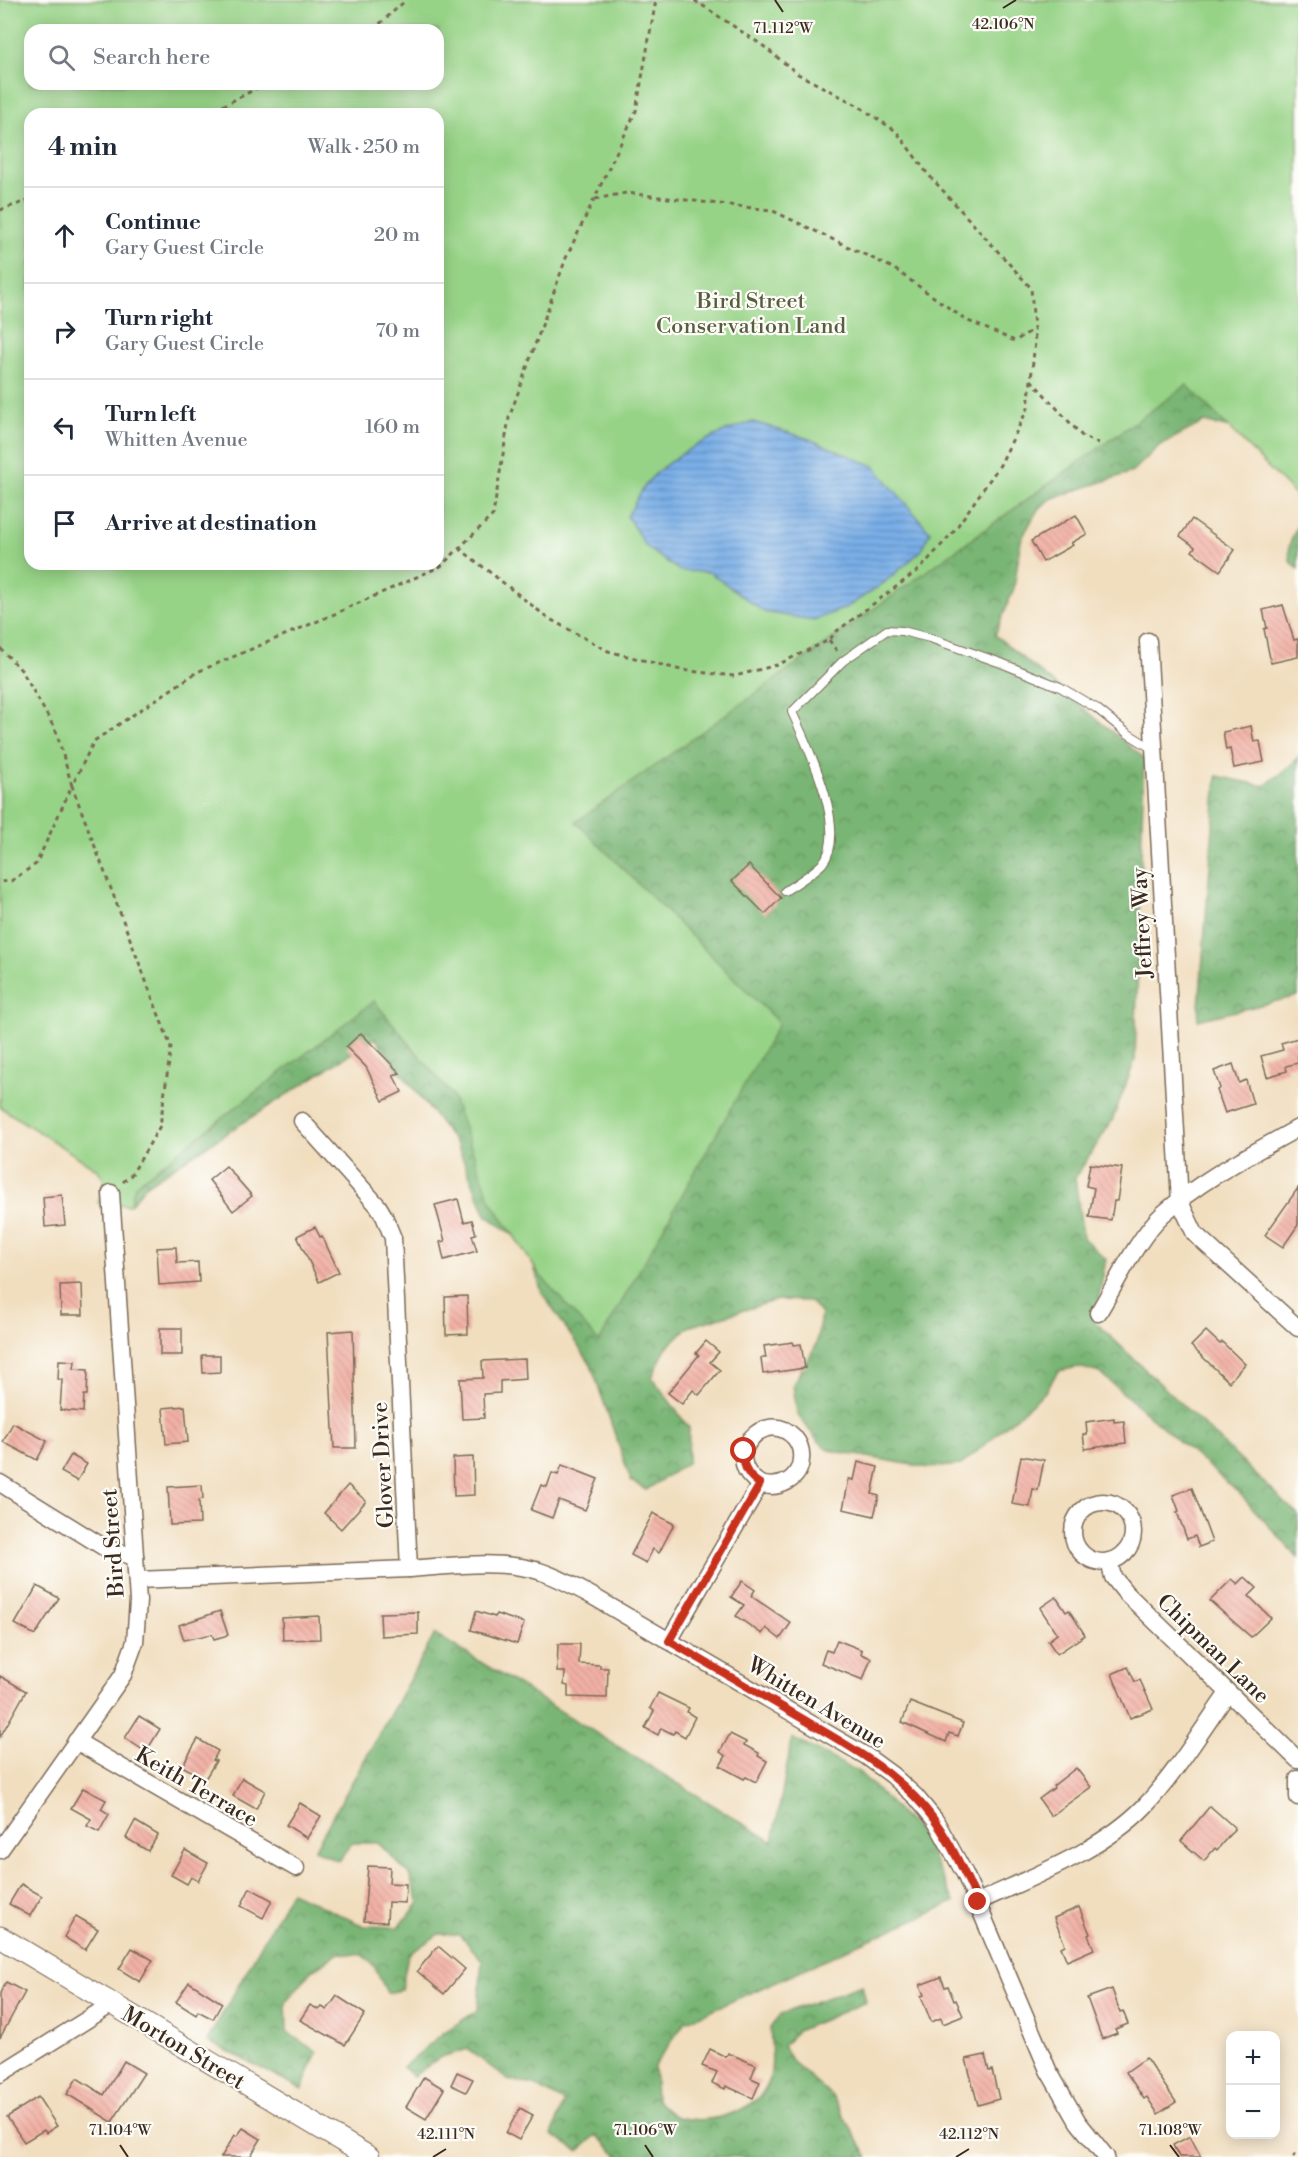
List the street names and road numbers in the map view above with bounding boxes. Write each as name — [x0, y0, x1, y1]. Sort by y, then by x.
street label: Jeffrey Way — [1126, 867, 1159, 980]
street label: Glover Drive — [367, 1401, 400, 1529]
street label: Bird Street — [96, 1487, 131, 1599]
street label: Chipman Lane — [1151, 1589, 1275, 1710]
street label: Whitten Avenue — [741, 1651, 890, 1755]
street label: Keith Terrace — [130, 1741, 262, 1833]
street label: Morton Street — [117, 2001, 250, 2096]

